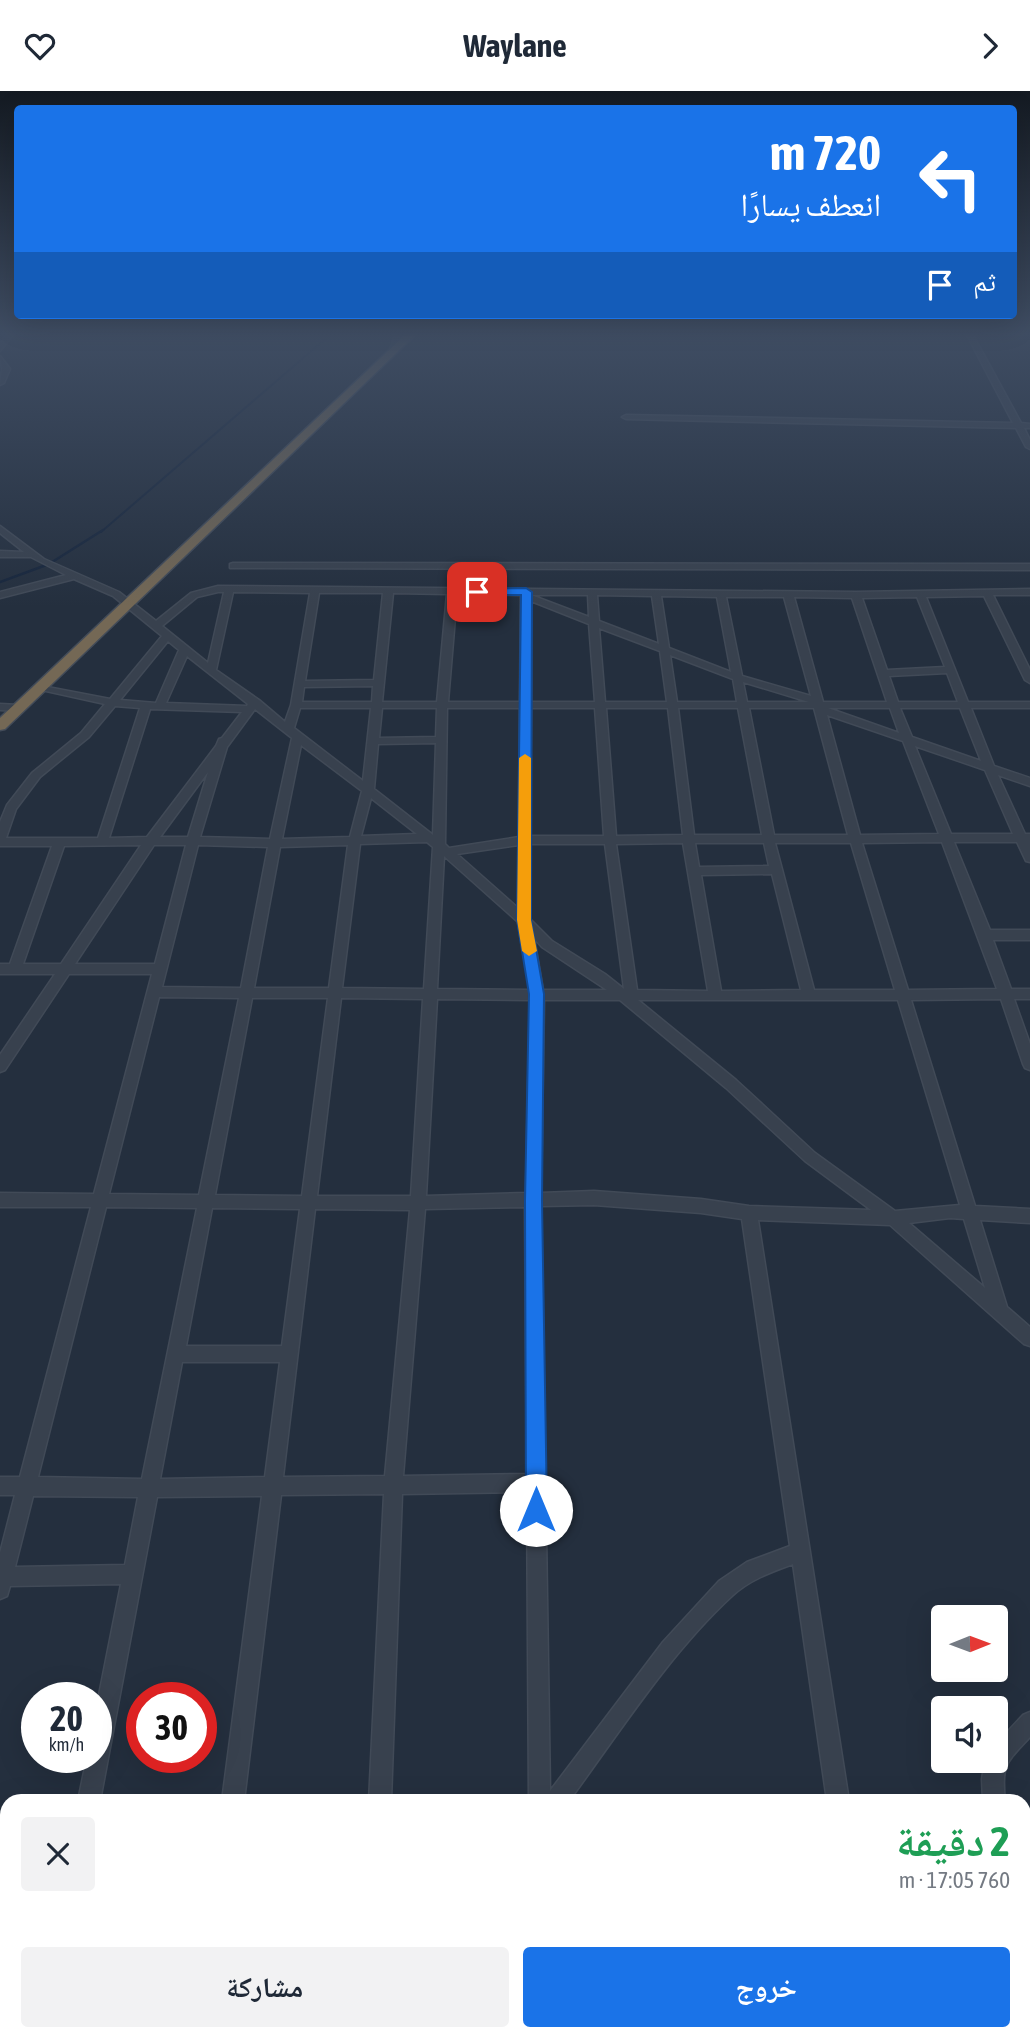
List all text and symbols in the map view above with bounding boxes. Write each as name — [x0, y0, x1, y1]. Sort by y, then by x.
icon: heart — [21, 27, 59, 65]
text: Waylane — [463, 27, 567, 64]
icon: forward — [971, 27, 1009, 65]
text: 720 m — [770, 124, 881, 180]
icon: left — [905, 133, 996, 224]
text: انعطف يسارًا — [740, 186, 881, 223]
icon: arrive — [921, 266, 959, 304]
text: ثم — [973, 267, 996, 297]
pin — [447, 562, 507, 622]
icon: arrive — [458, 573, 496, 611]
position arrow — [499, 1473, 573, 1547]
north arrow — [931, 1605, 1008, 1682]
map controls — [931, 1605, 1008, 1773]
speed limit sign: 30 — [126, 1682, 217, 1773]
button: sound — [931, 1696, 1008, 1773]
text: 20 — [50, 1698, 83, 1738]
text: km/h — [49, 1734, 84, 1755]
button: close — [21, 1817, 95, 1891]
text: 2 دقيقة — [896, 1817, 1010, 1865]
text: 760 m · 17:05 — [899, 1867, 1010, 1893]
button: مشاركة — [21, 1947, 509, 2027]
button: خروج — [523, 1947, 1010, 2027]

